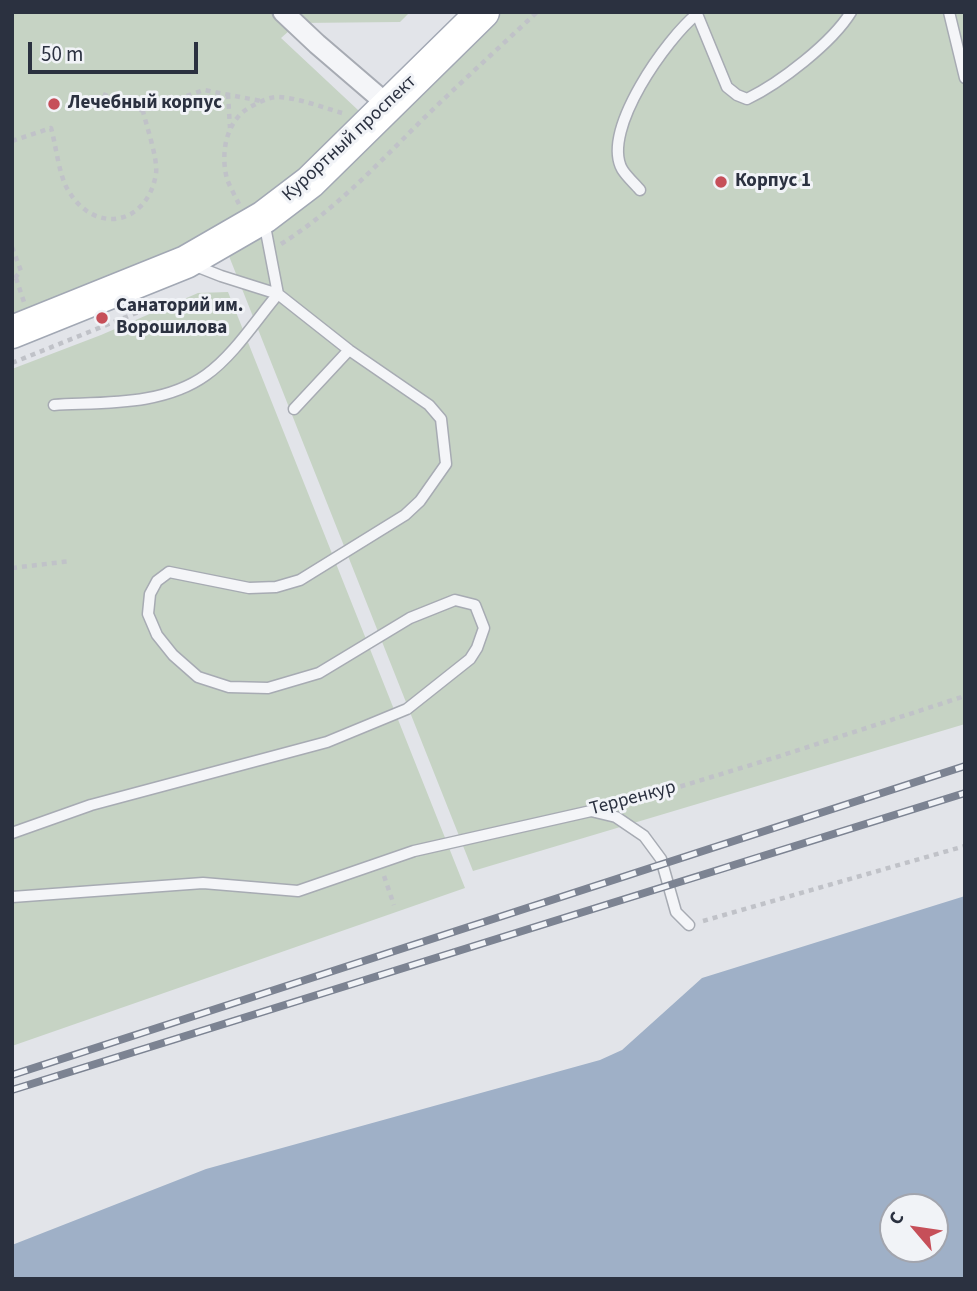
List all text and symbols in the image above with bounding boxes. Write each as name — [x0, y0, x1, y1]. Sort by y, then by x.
scale bar — [32, 28, 201, 72]
text: 50 m — [41, 39, 83, 69]
street label: Курортный проспект — [278, 71, 422, 207]
place label: Лечебный корпус — [68, 93, 222, 115]
marker: Лечебный корпус — [46, 96, 62, 112]
place label: Корпус 1 — [735, 171, 811, 193]
marker: Корпус 1 — [713, 174, 729, 190]
place label: Санаторий им. Ворошилова — [116, 296, 243, 340]
marker: Санаторий им. Ворошилова — [94, 310, 110, 326]
street label: Терренкур — [587, 777, 679, 821]
north arrow — [879, 1193, 949, 1263]
text: С — [882, 1207, 911, 1230]

